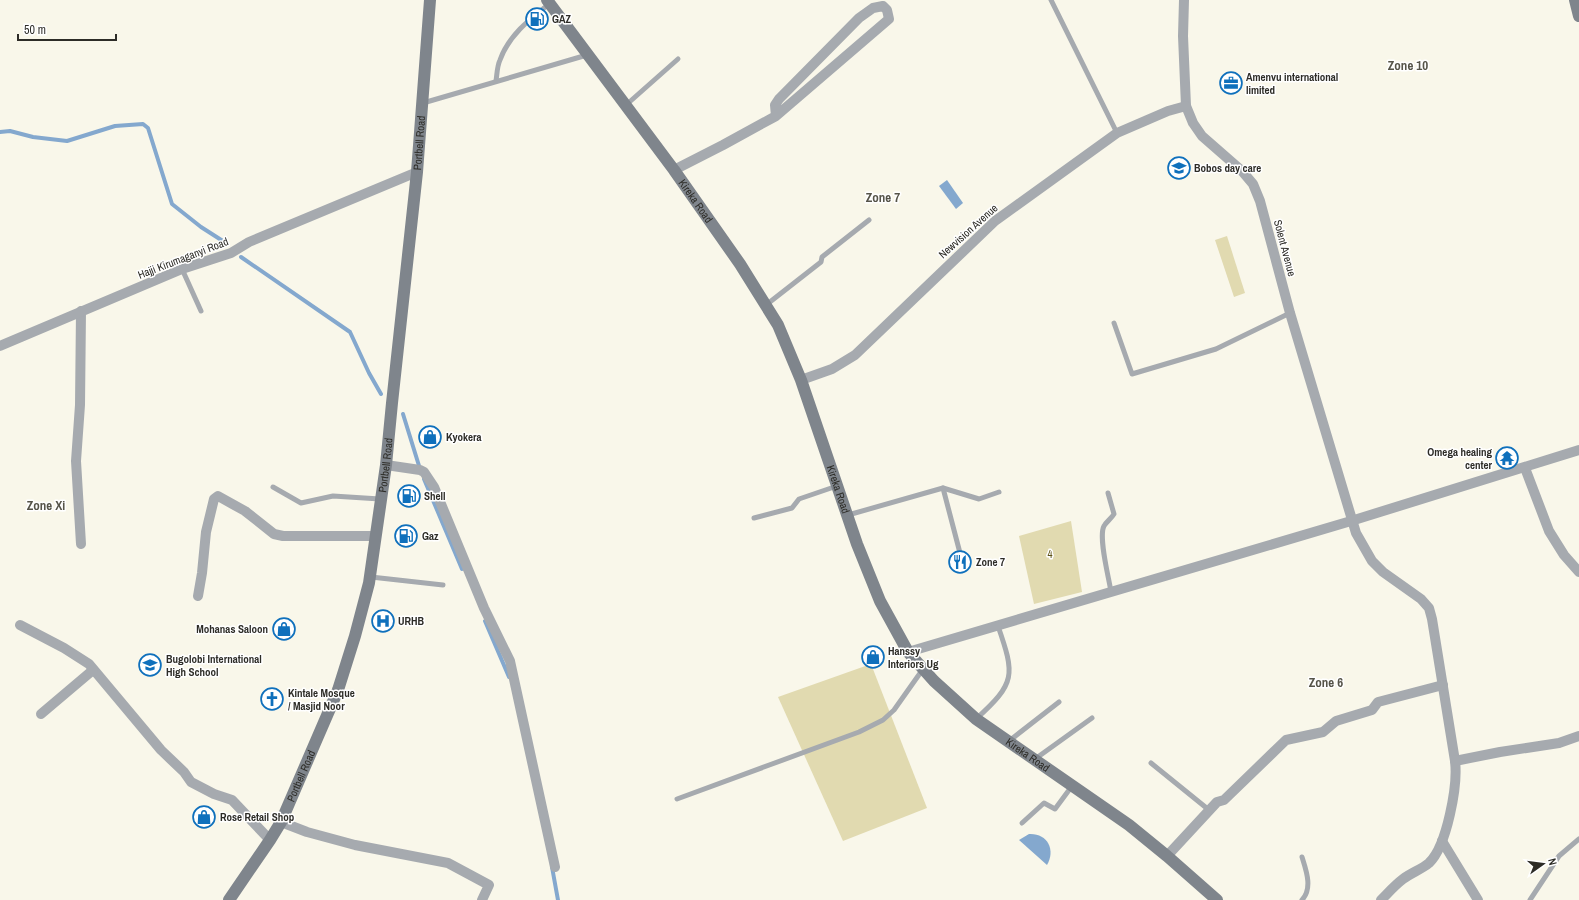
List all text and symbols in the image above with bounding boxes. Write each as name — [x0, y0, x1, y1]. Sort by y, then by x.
fuel station icon: GAZ — [524, 6, 550, 32]
place label: GAZ — [552, 12, 572, 26]
scale bar — [18, 16, 116, 42]
text: 50 m — [24, 22, 46, 38]
district label: Zone 10 — [1388, 57, 1428, 74]
office icon: Amenvu international limited — [1218, 70, 1244, 96]
place label: Amenvu international limited — [1246, 70, 1338, 97]
street label: Portbell Road — [410, 115, 428, 171]
school or university icon: Bobos day care — [1166, 155, 1192, 181]
place label: Bobos day care — [1194, 161, 1261, 175]
street label: Kireka Road — [676, 176, 716, 226]
district label: Zone 7 — [866, 189, 900, 206]
street label: Newvision Avenue — [936, 201, 1000, 261]
street label: Solent Avenue — [1271, 218, 1299, 278]
street label: Hajji Kirumaganyi Road — [136, 234, 230, 282]
shop icon: Kyokera — [417, 424, 443, 450]
place label: Kyokera — [446, 430, 482, 444]
street label: Portbell Road — [375, 437, 396, 493]
place label: Omega healing center — [1427, 445, 1492, 472]
temple icon: Omega healing center — [1494, 445, 1520, 471]
street label: Kireka Road — [824, 463, 853, 515]
fuel station icon: Shell — [396, 483, 422, 509]
place label: Shell — [424, 489, 446, 503]
district label: Zone Xi — [27, 497, 65, 514]
fuel station icon: Gaz — [393, 523, 419, 549]
place label: Gaz — [422, 529, 439, 543]
park label: 4 — [1047, 547, 1053, 561]
restaurant icon: Zone 7 — [947, 549, 973, 575]
place label: Zone 7 — [976, 555, 1005, 569]
hospital icon: URHB — [370, 608, 396, 634]
place label: URHB — [398, 614, 425, 628]
shop icon: Mohanas Saloon — [271, 616, 297, 642]
place label: Mohanas Saloon — [196, 622, 268, 636]
shop icon: Hanssy Interiors Ug — [860, 644, 886, 670]
place label: Hanssy Interiors Ug — [888, 644, 939, 671]
school or university icon: Bugolobi International High School — [137, 652, 163, 678]
place label: Bugolobi International High School — [166, 652, 262, 679]
district label: Zone 6 — [1309, 674, 1343, 691]
church icon: Kintale Mosque / Masjid Noor — [259, 686, 285, 712]
place label: Kintale Mosque / Masjid Noor — [288, 686, 355, 713]
street label: Kireka Road — [1003, 735, 1052, 775]
street label: Portbell Road — [284, 748, 318, 804]
shop icon: Rose Retail Shop — [191, 804, 217, 830]
place label: Rose Retail Shop — [220, 810, 295, 824]
north arrow — [1523, 844, 1563, 884]
text: N — [1545, 857, 1560, 866]

